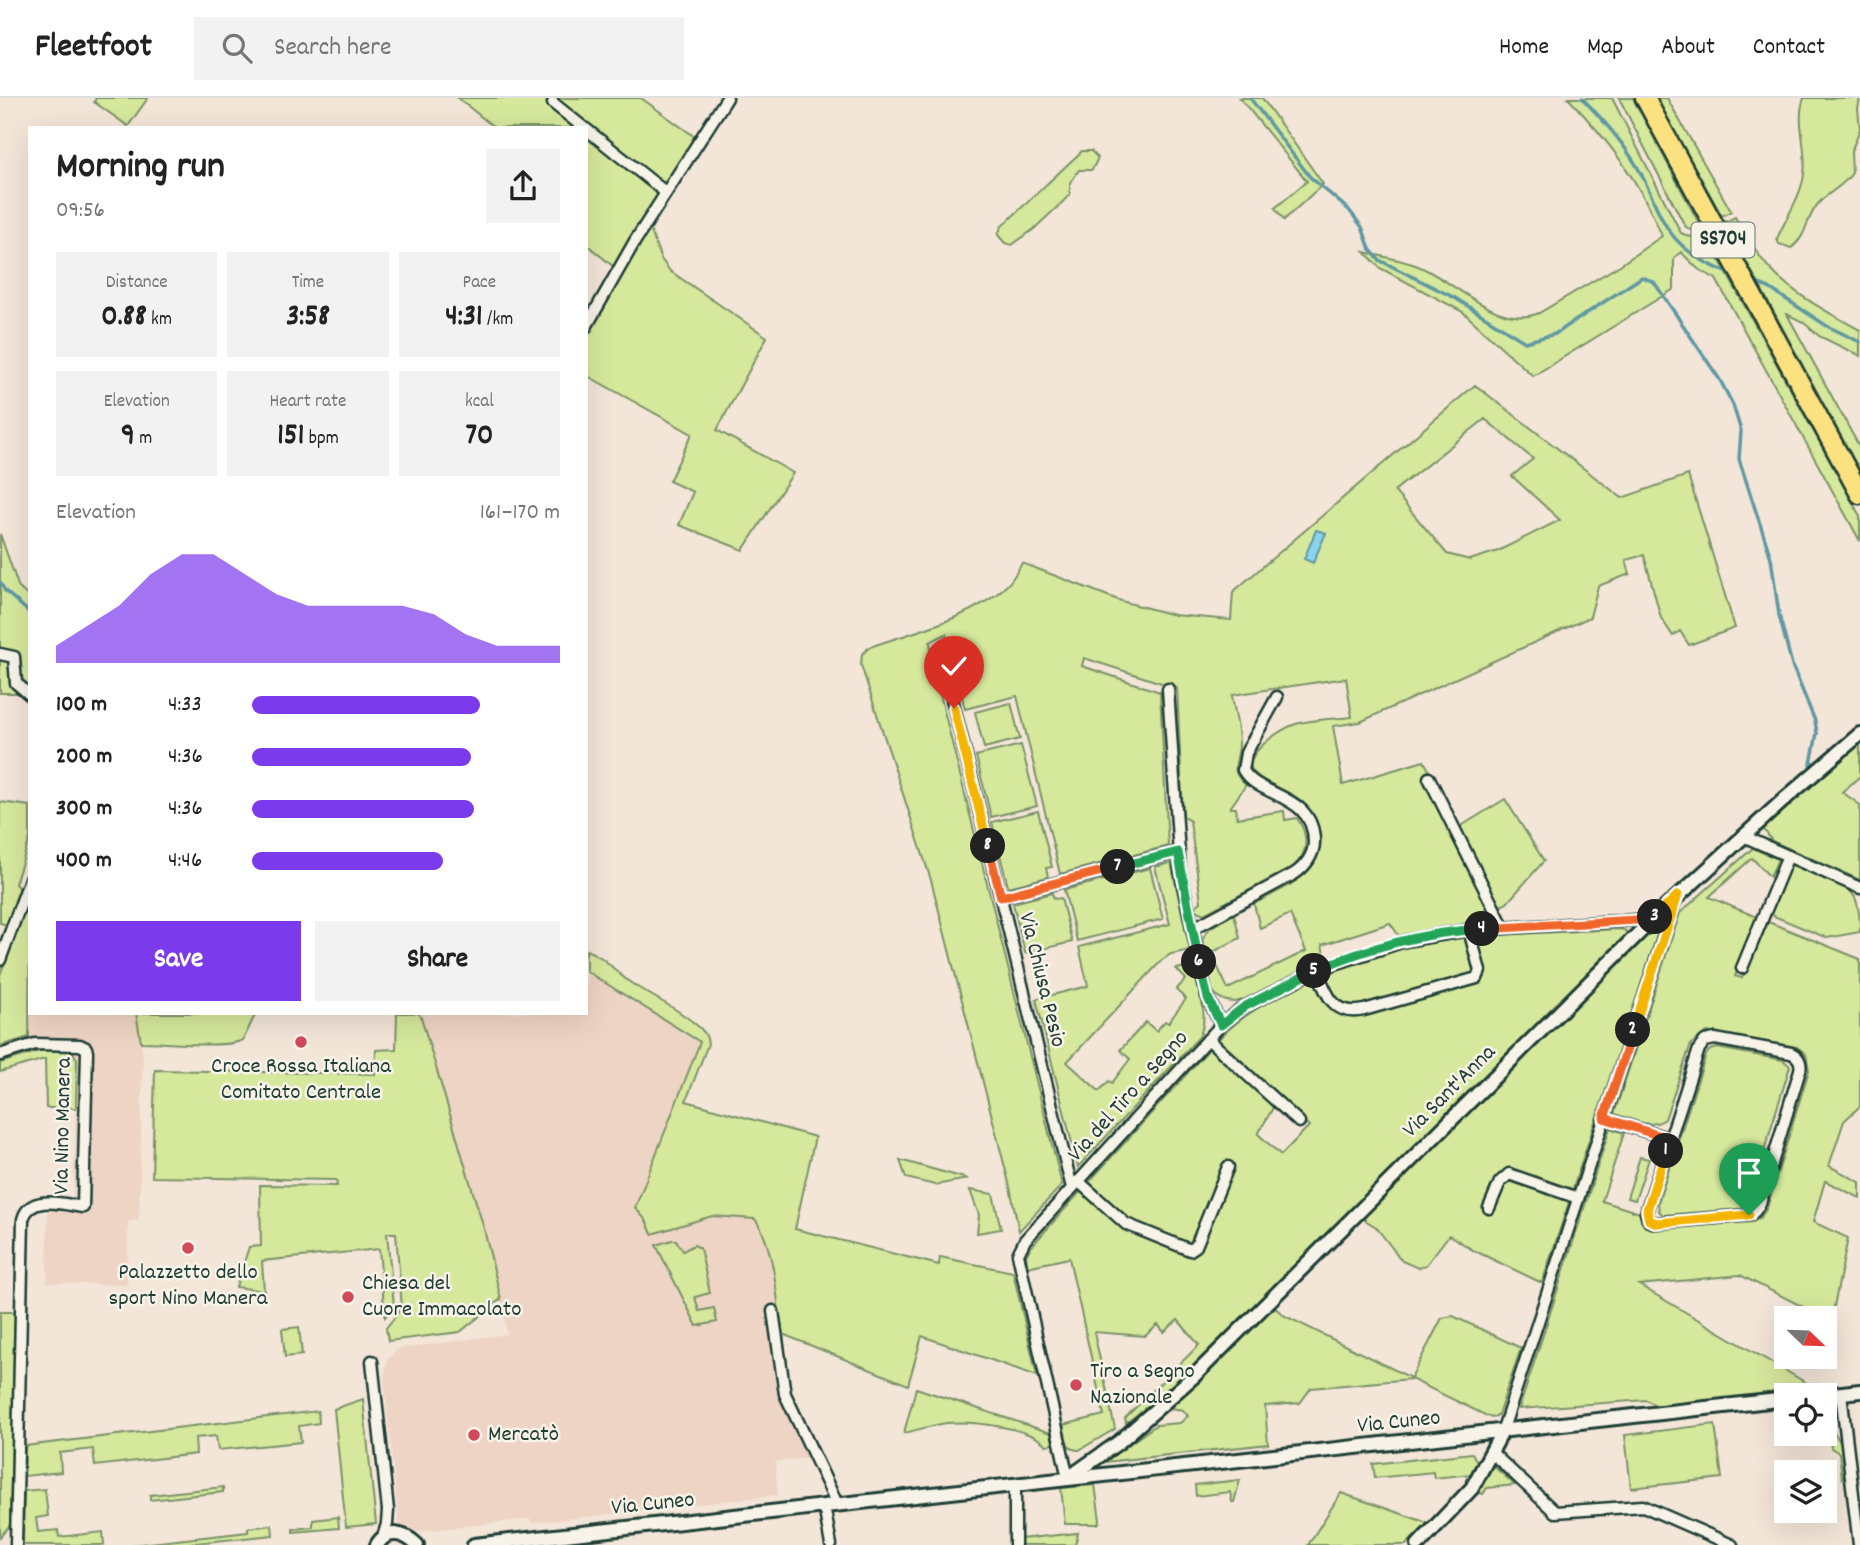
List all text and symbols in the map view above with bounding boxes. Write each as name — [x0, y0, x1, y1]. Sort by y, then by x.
search box — [194, 17, 684, 80]
text: Fleetfoot — [35, 25, 152, 72]
icon: search — [218, 29, 256, 67]
text: Search here — [274, 30, 391, 67]
text: Home — [1499, 31, 1549, 65]
text: Map — [1587, 31, 1623, 65]
text: About — [1661, 31, 1715, 65]
text: Contact — [1753, 31, 1825, 65]
text: Morning run — [56, 141, 225, 196]
button: share — [486, 149, 560, 223]
text: 09:56 — [56, 195, 105, 228]
road number: SS704 — [1692, 222, 1754, 258]
text: Distance — [106, 270, 168, 297]
text: Time — [292, 270, 324, 297]
text: Pace — [463, 270, 496, 297]
text: 0.88 — [101, 297, 147, 340]
text: 3:58 — [286, 297, 330, 340]
text: 4:31 — [445, 297, 483, 340]
text: km — [147, 307, 172, 334]
text: /km — [483, 307, 513, 334]
text: Elevation — [104, 389, 170, 416]
text: Heart rate — [270, 389, 346, 416]
text: kcal — [465, 389, 494, 416]
text: 9 — [121, 416, 135, 459]
text: 151 — [277, 416, 304, 459]
text: 70 — [465, 416, 493, 459]
text: m — [135, 426, 152, 453]
text: bpm — [304, 426, 339, 453]
text: Elevation — [56, 497, 136, 530]
text: 161–170 m — [480, 497, 560, 530]
pin — [924, 636, 984, 708]
icon: check — [935, 647, 973, 685]
text: 100 m — [56, 689, 107, 722]
text: 4:33 — [168, 689, 202, 722]
text: 200 m — [56, 741, 112, 774]
text: 4:36 — [168, 741, 203, 774]
text: 300 m — [56, 793, 112, 826]
text: 4:36 — [168, 793, 203, 826]
pin: 8 — [970, 828, 1006, 864]
text: 8 — [984, 832, 991, 859]
text: 400 m — [56, 845, 112, 878]
text: 4:46 — [168, 845, 202, 878]
pin: 7 — [1100, 850, 1136, 884]
text: 7 — [1114, 853, 1121, 880]
pin: 3 — [1638, 900, 1672, 934]
text: 3 — [1650, 903, 1659, 930]
street label: Via Chiusa Pesio — [1008, 909, 1074, 1051]
pin: 4 — [1464, 912, 1500, 946]
text: 4 — [1478, 915, 1485, 942]
button: Save — [56, 921, 301, 1001]
button: Share — [315, 921, 560, 1001]
pin: 6 — [1182, 944, 1216, 980]
text: 6 — [1194, 948, 1203, 975]
pin: 5 — [1296, 954, 1332, 988]
text: 5 — [1309, 957, 1318, 984]
pin: 2 — [1616, 1012, 1650, 1048]
text: 2 — [1628, 1016, 1637, 1043]
street label: Via del Tiro a Segno — [1061, 1024, 1197, 1170]
marker: Croce Rossa Italiana Comitato Centrale — [293, 1034, 309, 1050]
street label: Via Sant'Anna — [1396, 1037, 1505, 1146]
place label: Croce Rossa Italiana Comitato Centrale — [211, 1051, 392, 1110]
street label: Via Nino Manera — [46, 1056, 82, 1195]
pin: 1 — [1648, 1134, 1684, 1168]
text: 1 — [1663, 1137, 1668, 1164]
pin — [1719, 1143, 1779, 1215]
icon: arrive — [1730, 1154, 1768, 1192]
marker: Palazzetto dello sport Nino Manera — [180, 1240, 196, 1256]
place label: Palazzetto dello sport Nino Manera — [109, 1257, 269, 1316]
place label: Chiesa del Cuore Immacolato — [362, 1268, 521, 1327]
marker: Chiesa del Cuore Immacolato — [340, 1289, 356, 1305]
north arrow — [1774, 1306, 1838, 1368]
map controls — [1774, 1306, 1837, 1523]
place label: Tiro a Segno Nazionale — [1090, 1356, 1195, 1415]
marker: Tiro a Segno Nazionale — [1068, 1377, 1084, 1393]
button: locate — [1774, 1383, 1837, 1446]
street label: Via Cuneo — [1356, 1402, 1442, 1444]
place label: Mercatò — [488, 1419, 559, 1452]
marker: Mercatò — [466, 1427, 482, 1443]
button: layers — [1774, 1460, 1837, 1523]
street label: Via Cuneo — [610, 1484, 696, 1526]

